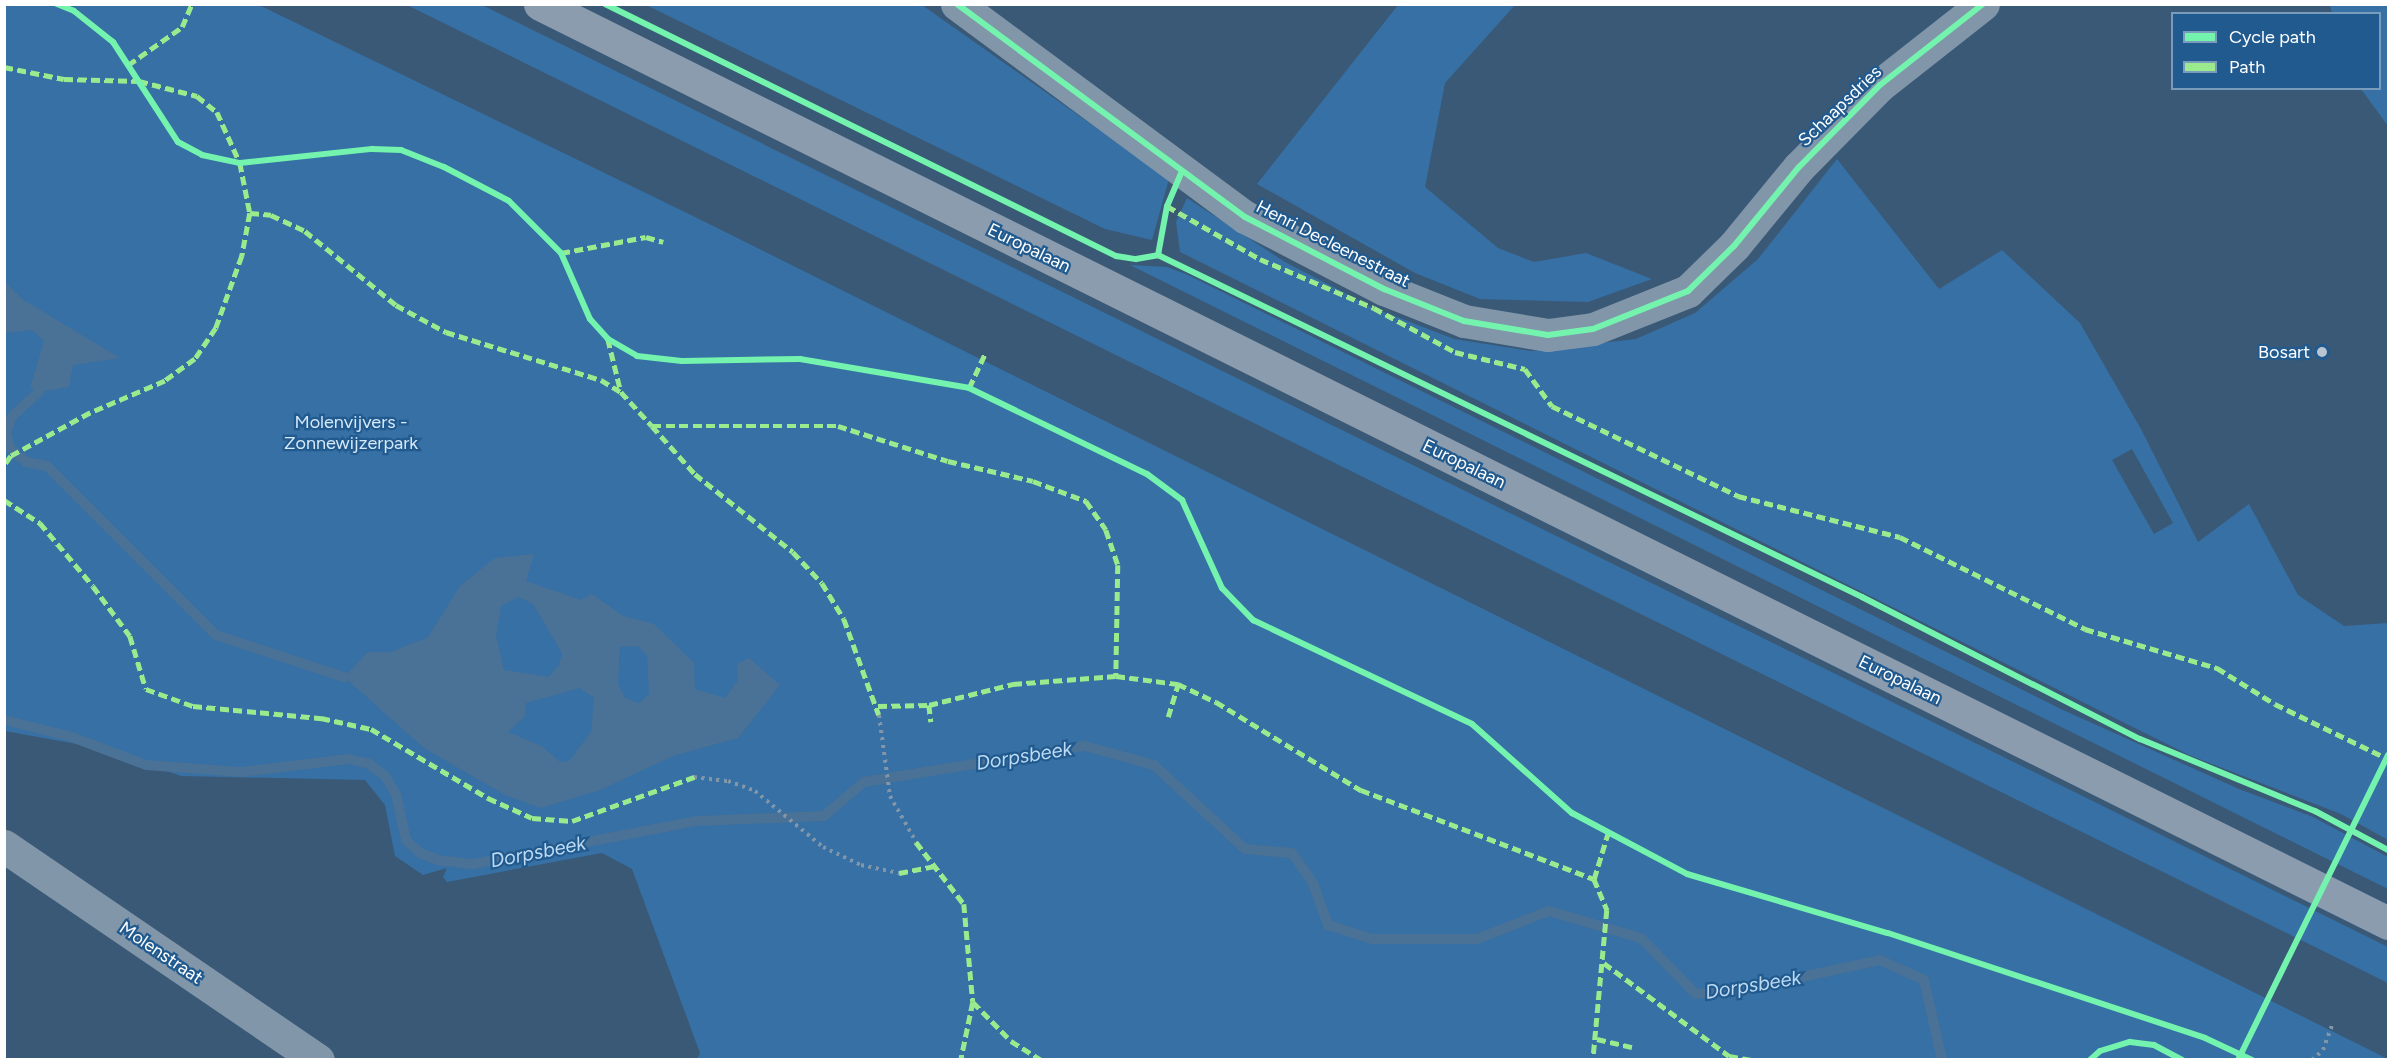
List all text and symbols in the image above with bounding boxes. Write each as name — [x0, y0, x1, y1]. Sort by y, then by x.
legend — [2171, 12, 2381, 90]
text: Cycle path — [2229, 26, 2316, 48]
text: Path — [2229, 56, 2265, 78]
street label: Schaapsdries — [1794, 61, 1886, 151]
street label: Henri Decleenestraat — [1252, 196, 1414, 292]
street label: Europalaan — [984, 219, 1074, 277]
place label: Bosart — [2258, 341, 2310, 363]
marker: Bosart — [2315, 345, 2329, 359]
park label: Molenvijvers - Zonnewijzerpark — [284, 412, 418, 454]
street label: Europalaan — [1419, 435, 1509, 493]
street label: Europalaan — [1855, 651, 1945, 709]
water label: Dorpsbeek — [974, 737, 1074, 775]
water label: Dorpsbeek — [488, 831, 588, 873]
street label: Molenstraat — [115, 917, 207, 989]
water label: Dorpsbeek — [1703, 966, 1803, 1004]

